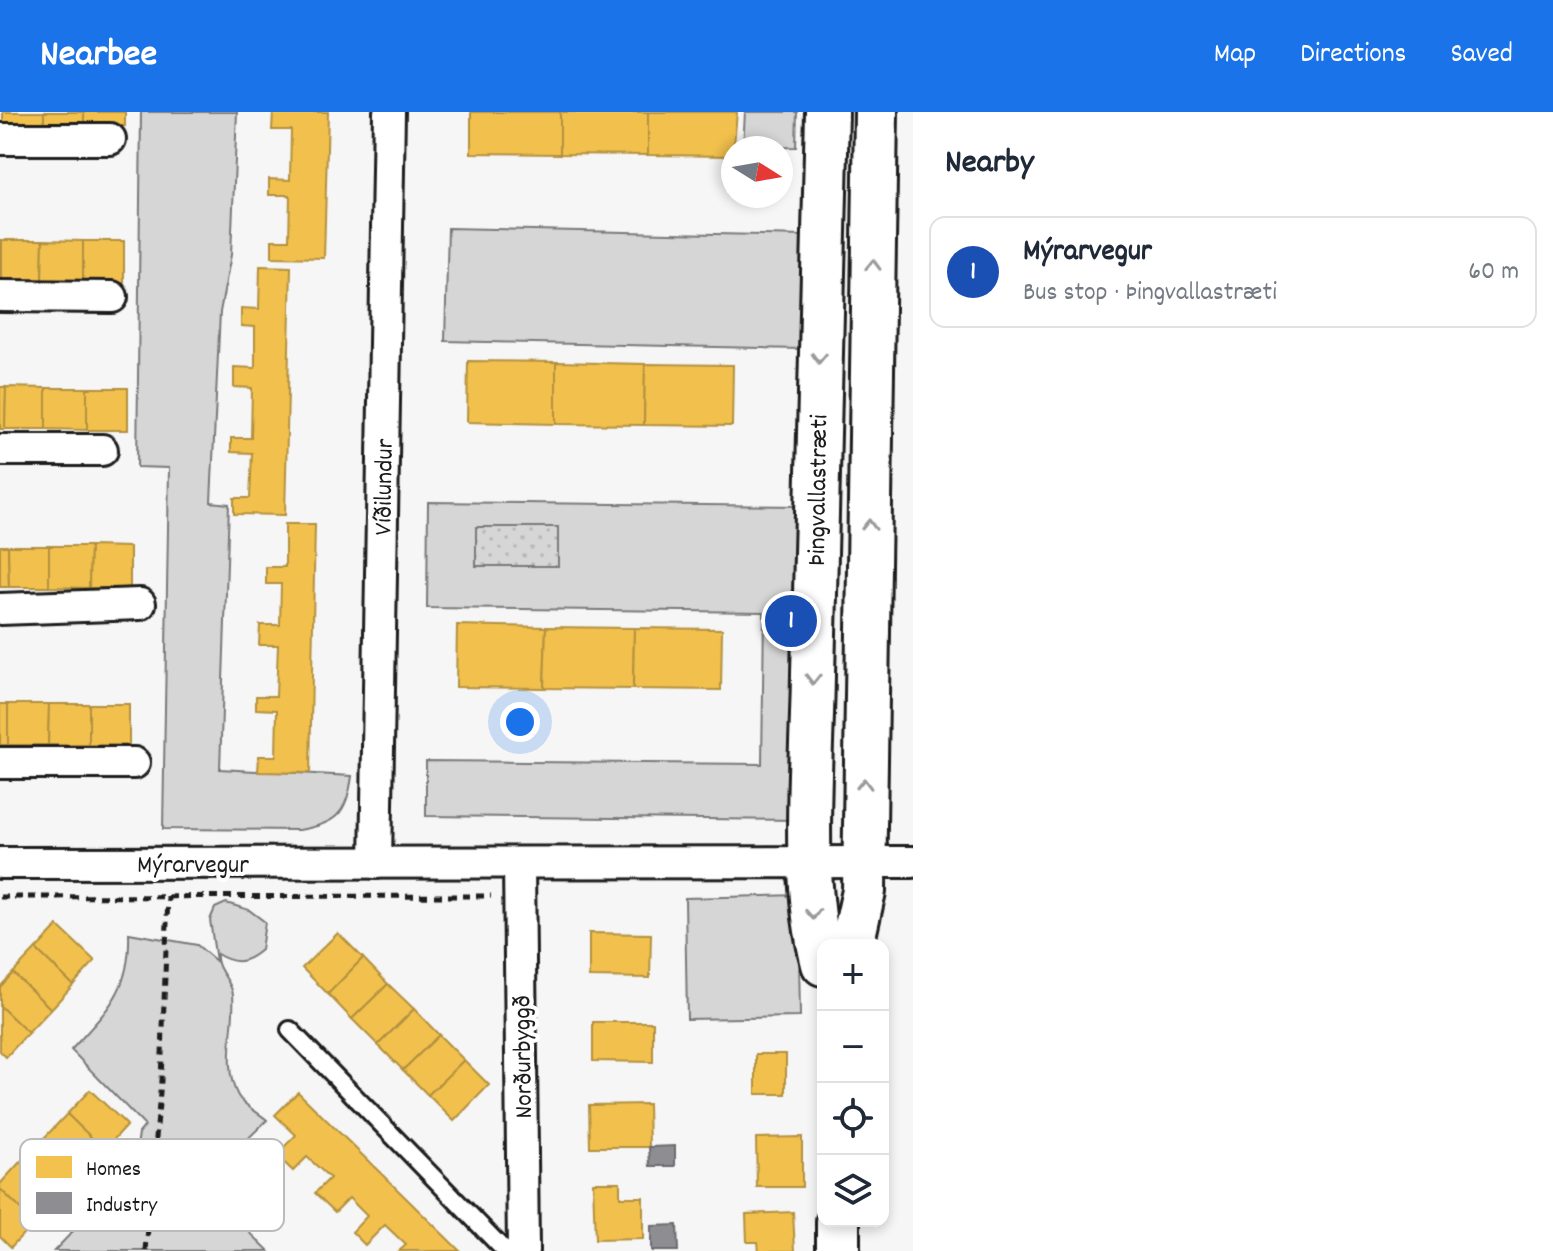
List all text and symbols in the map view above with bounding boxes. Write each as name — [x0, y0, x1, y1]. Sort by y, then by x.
text: Nearbee — [40, 29, 157, 84]
text: Map — [1214, 36, 1256, 76]
text: Directions — [1300, 36, 1406, 76]
text: Saved — [1450, 36, 1513, 76]
north arrow — [721, 136, 793, 208]
text: Nearby — [945, 140, 1034, 189]
text: Mýrarvegur — [1023, 232, 1152, 275]
text: 1 — [970, 254, 976, 291]
text: 60 m — [1468, 254, 1519, 291]
one-way arrow — [864, 258, 882, 271]
text: Bus stop · Þingvallastræti — [1023, 275, 1277, 312]
one-way arrow — [811, 352, 828, 365]
street label: Þingvallastræti — [800, 414, 839, 566]
street label: Víðilundur — [366, 438, 405, 536]
one-way arrow — [860, 518, 877, 531]
pin: 1 — [765, 591, 817, 651]
one-way arrow — [804, 673, 822, 686]
your location — [500, 702, 540, 742]
one-way arrow — [855, 777, 873, 790]
street label: Mýrarvegur — [137, 848, 249, 885]
one-way arrow — [804, 908, 821, 921]
map controls — [817, 939, 889, 1227]
button: + — [817, 939, 889, 1011]
street label: Norðurbyggð — [505, 995, 544, 1119]
button: − — [817, 1011, 889, 1083]
button: locate — [817, 1083, 889, 1155]
legend — [20, 1139, 284, 1231]
text: Homes — [86, 1155, 141, 1186]
button: layers — [817, 1155, 889, 1227]
text: Industry — [86, 1191, 158, 1222]

